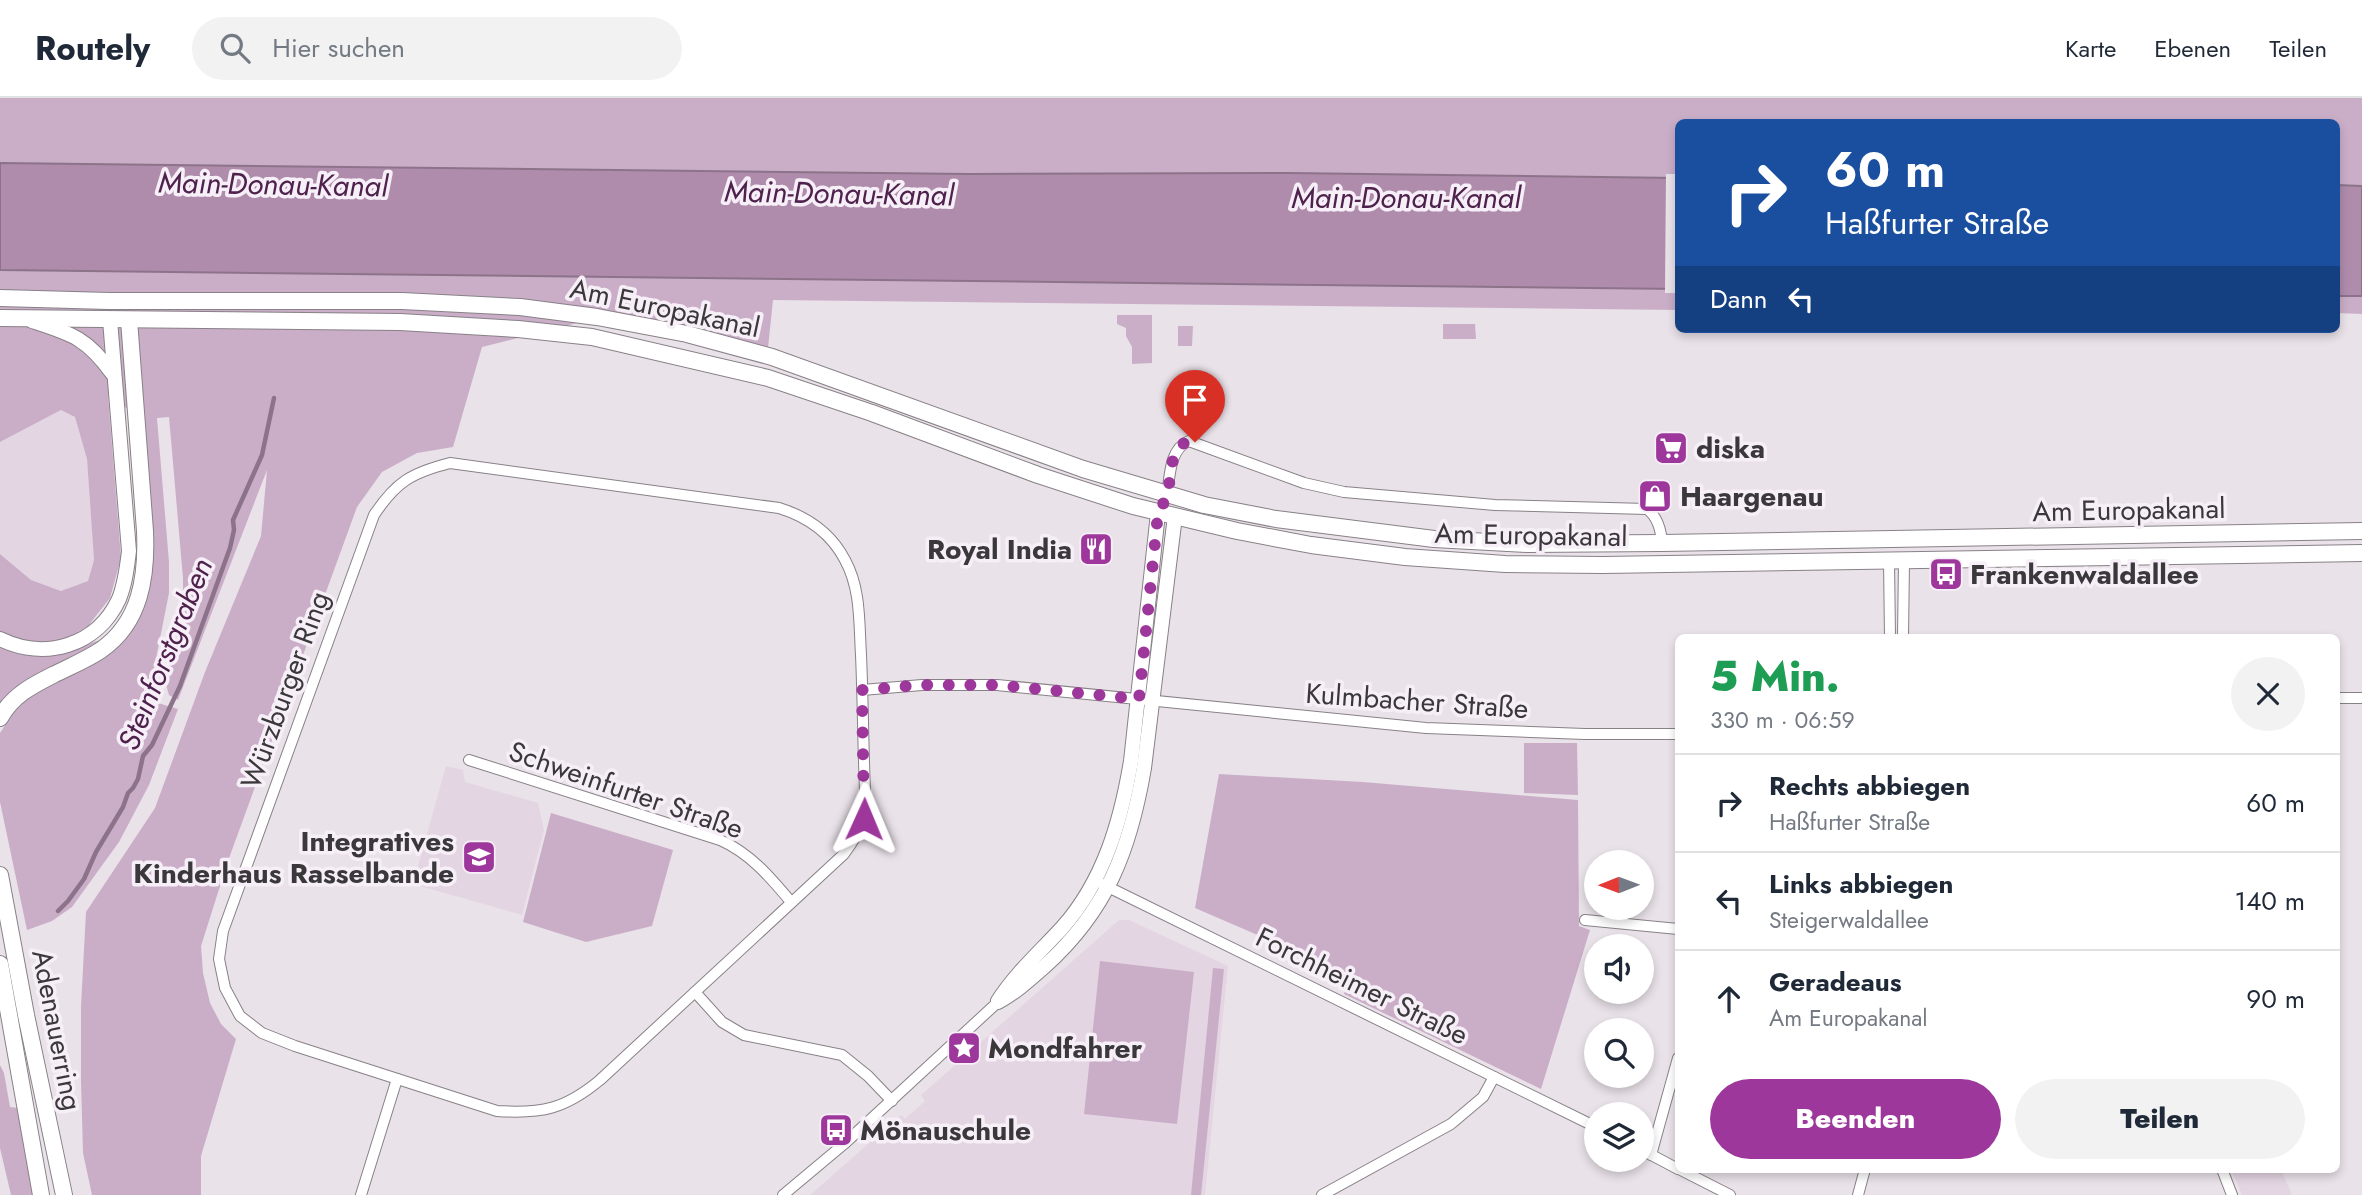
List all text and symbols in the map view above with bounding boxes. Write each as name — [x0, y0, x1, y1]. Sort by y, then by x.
search box — [192, 17, 682, 80]
text: Routely — [35, 25, 150, 72]
icon: search — [216, 29, 254, 67]
text: Hier suchen — [272, 29, 405, 67]
text: Karte — [2065, 31, 2116, 66]
text: Ebenen — [2154, 31, 2231, 66]
text: Teilen — [2269, 31, 2327, 66]
text: 60 m — [1825, 135, 1945, 205]
icon: right — [1710, 147, 1801, 238]
water label: Main-Donau-Kanal — [158, 160, 389, 208]
water label: Main-Donau-Kanal — [724, 169, 955, 217]
water label: Main-Donau-Kanal — [1291, 176, 1522, 219]
text: Haßfurter Straße — [1825, 200, 2049, 246]
street label: Am Europakanal — [566, 268, 764, 348]
text: Dann — [1710, 280, 1768, 318]
icon: left — [1782, 280, 1820, 318]
pin — [1165, 370, 1225, 442]
icon: arrive — [1176, 381, 1214, 419]
place label: diska — [1696, 428, 1765, 469]
supermarket icon: diska — [1652, 429, 1690, 467]
place label: Haargenau — [1680, 476, 1824, 517]
shop icon: Haargenau — [1636, 477, 1674, 515]
street label: Am Europakanal — [2032, 488, 2226, 532]
street label: Am Europakanal — [1434, 513, 1628, 557]
place label: Royal India — [927, 529, 1072, 570]
restaurant icon: Royal India — [1077, 530, 1115, 568]
water label: Steinforstgraben — [107, 551, 223, 757]
place label: Frankenwaldallee — [1970, 554, 2199, 595]
bus stop icon: Frankenwaldallee — [1927, 555, 1965, 593]
street label: Würzburger Ring — [230, 585, 340, 795]
text: 5 Min. — [1710, 646, 1840, 707]
button: close — [2231, 657, 2305, 731]
street label: Kulmbacher Straße — [1304, 673, 1530, 729]
text: 330 m · 06:59 — [1710, 703, 1855, 737]
street label: Schweinfurter Straße — [503, 731, 749, 849]
text: Rechts abbiegen — [1769, 767, 1970, 805]
position arrow — [827, 782, 901, 856]
icon: right — [1710, 784, 1748, 822]
text: 60 m — [2246, 784, 2305, 822]
text: Haßfurter Straße — [1769, 805, 1930, 839]
place label: Integratives Kinderhaus Rasselbande — [133, 821, 454, 894]
school or university icon: Integratives Kinderhaus Rasselbande — [460, 838, 498, 876]
north arrow — [1584, 850, 1654, 920]
map controls — [1584, 850, 1654, 1172]
text: Links abbiegen — [1769, 865, 1953, 903]
icon: left — [1710, 882, 1748, 920]
text: 140 m — [2234, 882, 2305, 920]
text: Steigerwaldallee — [1769, 903, 1929, 937]
street label: Forchheimer Straße — [1249, 917, 1475, 1055]
button: sound — [1584, 934, 1654, 1004]
street label: Adenauerring — [21, 946, 93, 1114]
text: Geradeaus — [1769, 963, 1902, 1001]
icon: ahead — [1710, 980, 1748, 1018]
text: 90 m — [2246, 980, 2305, 1018]
text: Am Europakanal — [1769, 1001, 1928, 1035]
button: search — [1584, 1018, 1654, 1088]
place label: Mondfahrer — [988, 1028, 1143, 1069]
place icon: Mondfahrer — [945, 1029, 983, 1067]
button: Beenden — [1710, 1079, 2001, 1159]
button: Teilen — [2015, 1079, 2305, 1159]
button: layers — [1584, 1102, 1654, 1172]
place label: Mönauschule — [860, 1110, 1031, 1151]
bus stop icon: Mönauschule — [817, 1111, 855, 1149]

